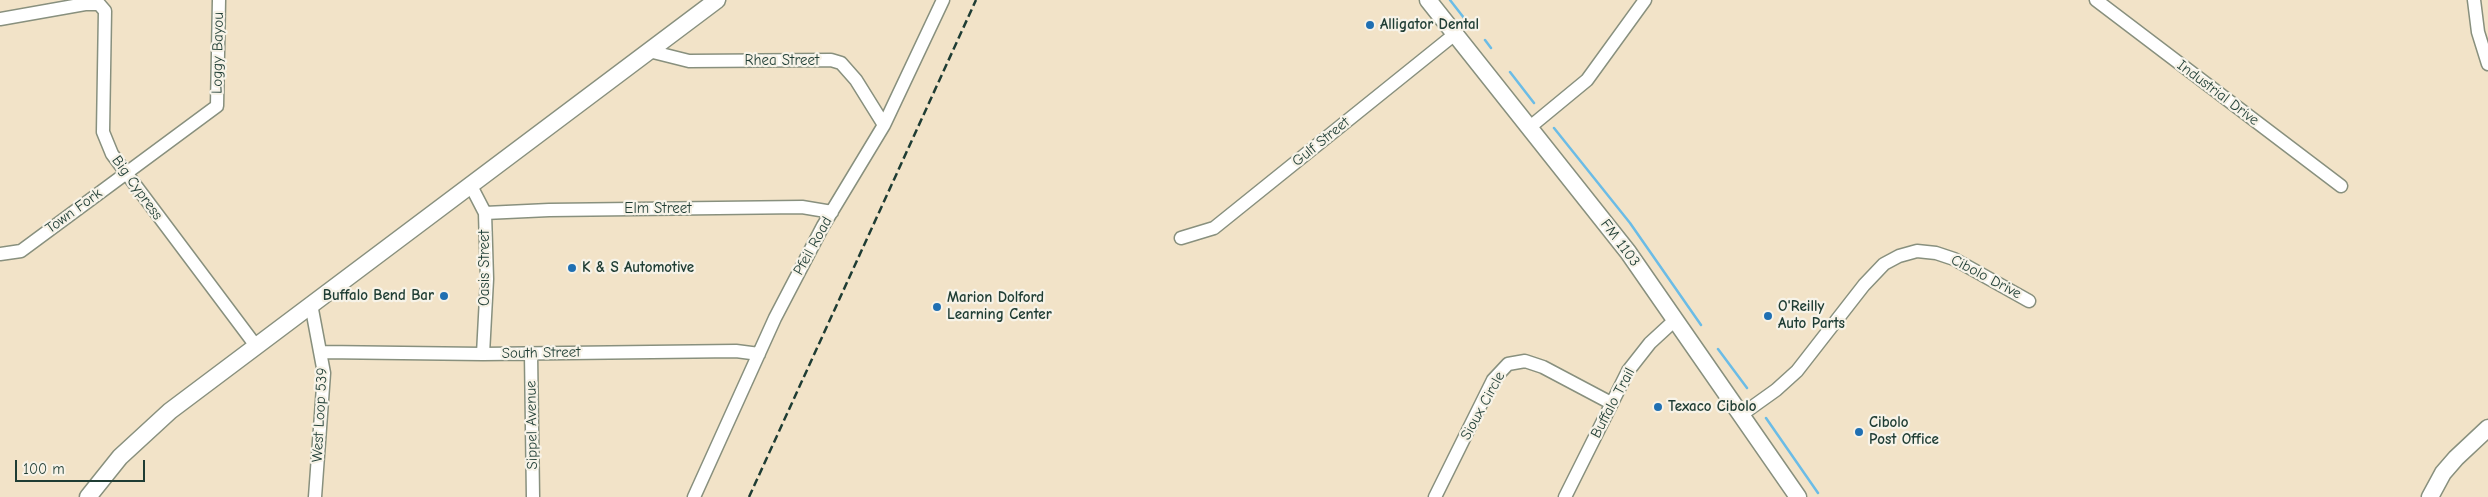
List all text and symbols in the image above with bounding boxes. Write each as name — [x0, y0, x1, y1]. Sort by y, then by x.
street label: Loggy Bayou — [208, 12, 228, 94]
place label: Alligator Dental — [1380, 16, 1479, 34]
marker: Alligator Dental — [1364, 19, 1376, 31]
street label: Rhea Street — [745, 52, 819, 70]
street label: Industrial Drive — [2173, 56, 2263, 130]
street label: Gulf Street — [1289, 113, 1353, 171]
street label: Big Cypress — [108, 152, 166, 224]
street label: Town Fork — [42, 184, 106, 238]
street label: Elm Street — [624, 200, 692, 218]
street label: Pfeil Road — [790, 214, 836, 278]
street label: FM 1103 — [1596, 216, 1644, 270]
street label: Oasis Street — [476, 230, 494, 306]
street label: Cibolo Drive — [1948, 251, 2024, 303]
place label: K & S Automotive — [582, 259, 694, 277]
marker: K & S Automotive — [566, 262, 578, 274]
place label: Buffalo Bend Bar — [323, 287, 434, 305]
place label: Marion Dolford Learning Center — [947, 289, 1052, 324]
marker: Buffalo Bend Bar — [438, 290, 450, 302]
place label: O'Reilly Auto Parts — [1778, 298, 1845, 333]
marker: Marion Dolford Learning Center — [931, 301, 943, 313]
marker: O'Reilly Auto Parts — [1762, 310, 1774, 322]
street label: South Street — [501, 343, 581, 363]
street label: Buffalo Trail — [1587, 365, 1639, 441]
street label: West Loop 539 — [309, 367, 331, 463]
street label: Sioux Circle — [1457, 369, 1509, 443]
street label: Sippel Avenue — [522, 380, 542, 470]
place label: Texaco Cibolo — [1668, 398, 1756, 416]
marker: Texaco Cibolo — [1652, 401, 1664, 413]
place label: Cibolo Post Office — [1869, 414, 1939, 449]
marker: Cibolo Post Office — [1853, 426, 1865, 438]
scale bar — [18, 450, 148, 482]
text: 100 m — [23, 460, 65, 478]

